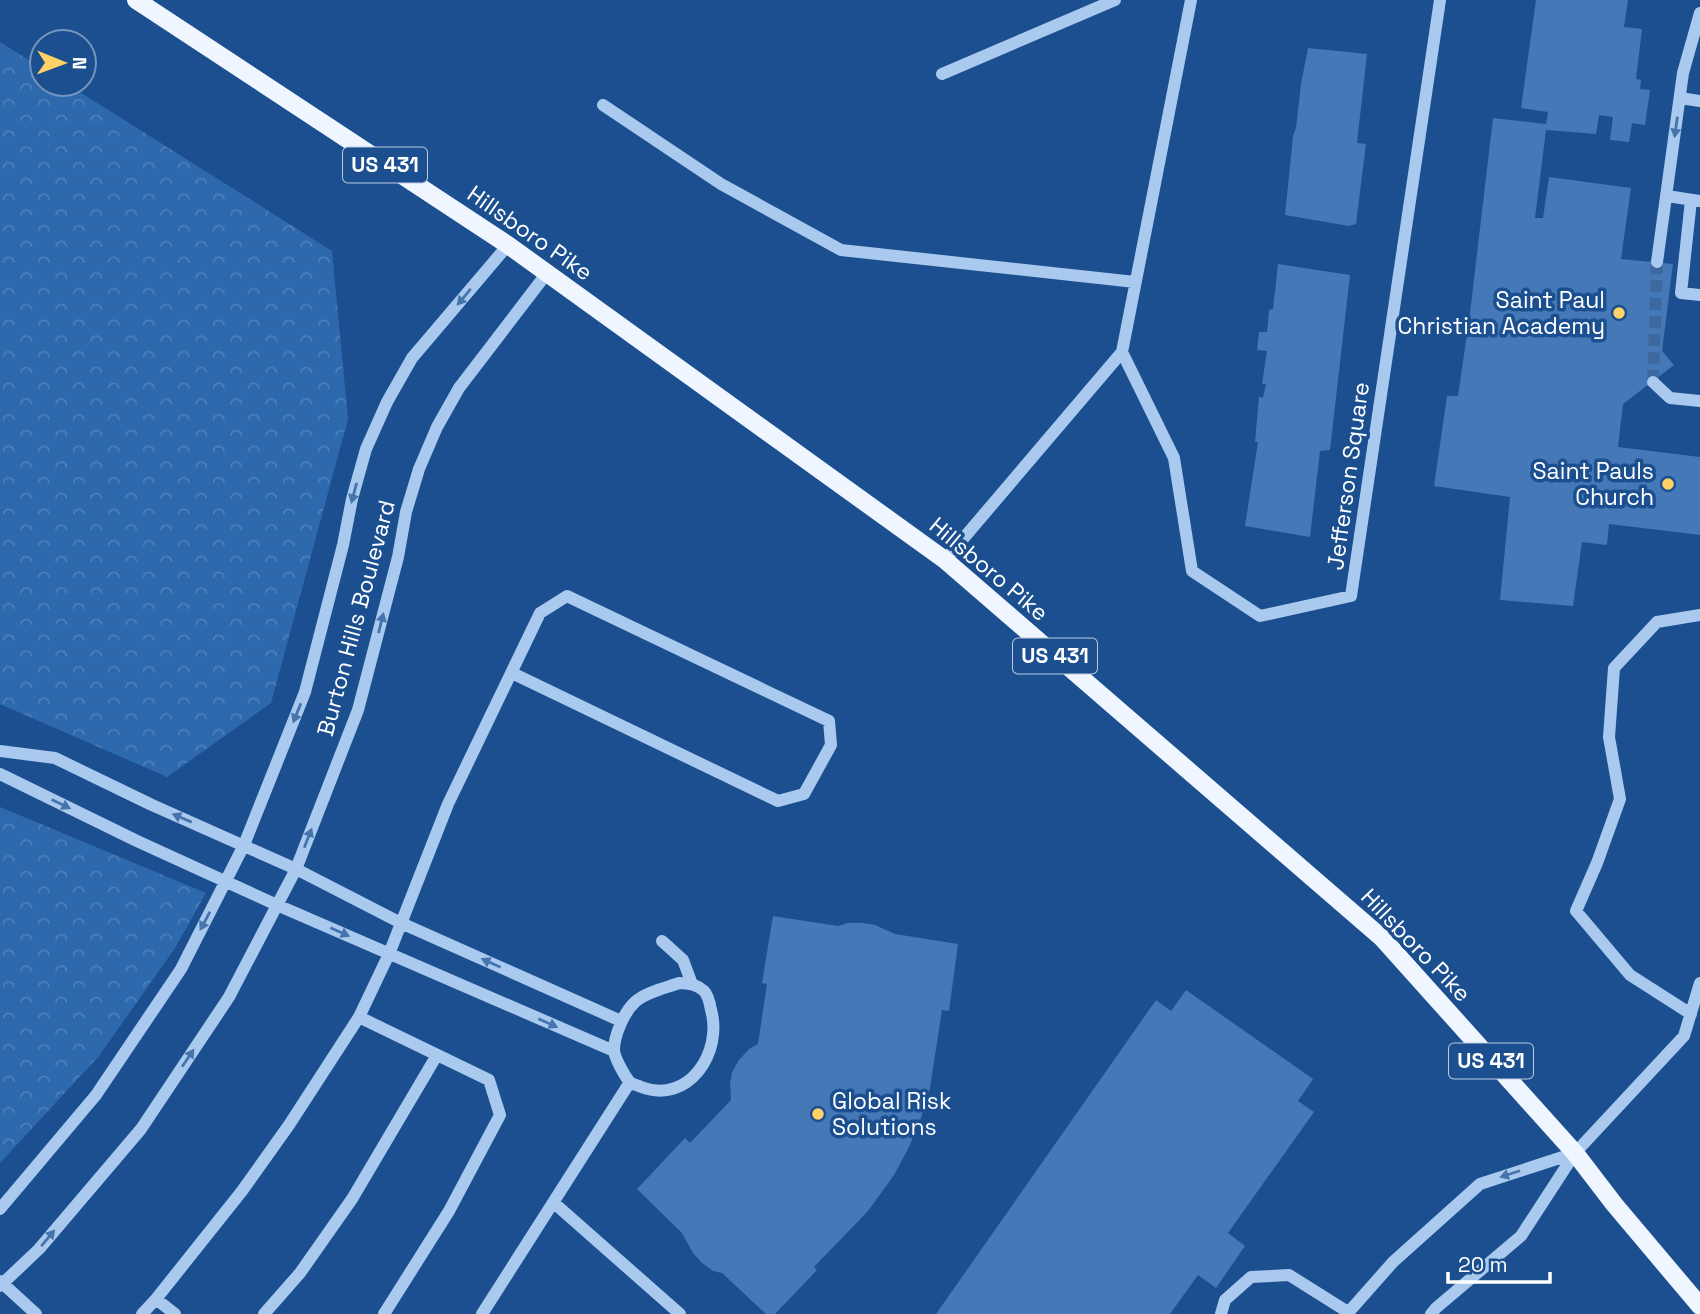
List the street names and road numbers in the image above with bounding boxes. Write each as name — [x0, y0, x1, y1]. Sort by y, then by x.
road number: US 431 — [343, 148, 427, 182]
street label: Hillsboro Pike — [461, 179, 599, 287]
street label: Jefferson Square — [1320, 380, 1376, 572]
street label: Burton Hills Boulevard — [310, 497, 402, 739]
street label: Hillsboro Pike — [923, 510, 1055, 628]
road number: US 431 — [1013, 638, 1097, 674]
street label: Hillsboro Pike — [1354, 882, 1478, 1008]
road number: US 431 — [1449, 1044, 1533, 1078]

